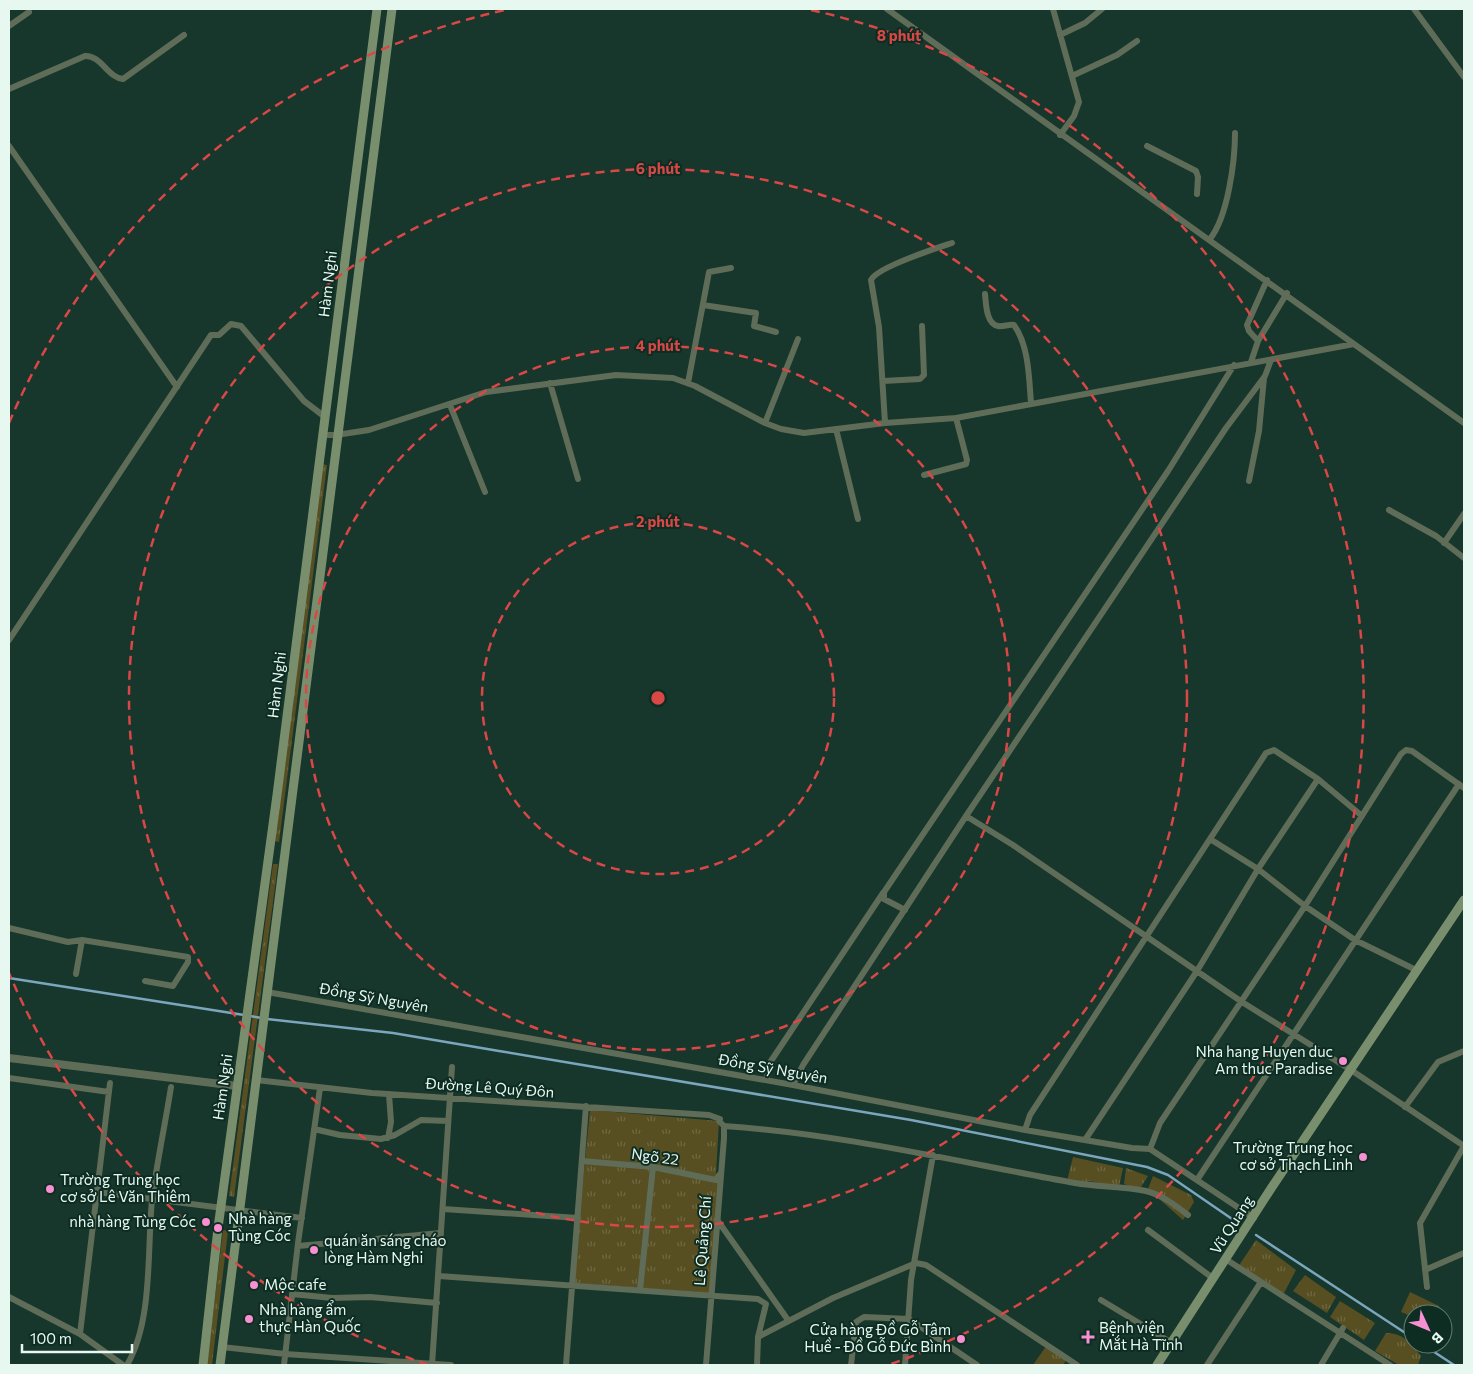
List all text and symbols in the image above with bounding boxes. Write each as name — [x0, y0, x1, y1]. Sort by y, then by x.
text: 8 phút — [877, 26, 921, 44]
text: 6 phút — [636, 159, 680, 177]
street label: Hàm Nghi — [314, 250, 340, 318]
text: 4 phút — [636, 336, 680, 354]
text: 2 phút — [636, 512, 680, 530]
street label: Hàm Nghi — [263, 651, 289, 719]
centre of rings — [649, 689, 667, 707]
street label: Đồng Sỹ Nguyên — [317, 978, 430, 1015]
place label: Nha hang Huyen duc Am thuc Paradise — [1195, 1042, 1333, 1077]
street label: Đồng Sỹ Nguyên — [716, 1049, 829, 1086]
street label: Hàm Nghi — [208, 1052, 236, 1121]
marker: Nha hang Huyen duc Am thuc Paradise — [1337, 1055, 1349, 1067]
street label: Đường Lê Quý Đôn — [424, 1073, 555, 1100]
place label: Trường Trung học cơ sở Thạch Linh — [1233, 1138, 1353, 1173]
street label: Ngõ 22 — [630, 1144, 680, 1168]
marker: Trường Trung học cơ sở Thạch Linh — [1357, 1151, 1369, 1163]
place label: Trường Trung học cơ sở Lê Văn Thiêm — [60, 1170, 190, 1205]
marker: Trường Trung học cơ sở Lê Văn Thiêm — [44, 1183, 56, 1195]
street label: Vũ Quang — [1206, 1192, 1257, 1257]
street label: Lê Quảng Chí — [690, 1194, 714, 1287]
place label: Nhà hàng Tùng Cóc — [228, 1209, 292, 1244]
place label: nhà hàng Tùng Cóc — [69, 1212, 196, 1230]
marker: nhà hàng Tùng Cóc — [200, 1216, 212, 1228]
marker: Nhà hàng Tùng Cóc — [212, 1222, 224, 1234]
place label: quán ăn sáng cháo lòng Hàm Nghi — [324, 1231, 447, 1266]
marker: quán ăn sáng cháo lòng Hàm Nghi — [308, 1244, 320, 1256]
place label: Mộc cafe — [264, 1275, 326, 1293]
marker: Mộc cafe — [248, 1279, 260, 1291]
place label: Nhà hàng ẩm thực Hàn Quốc — [259, 1300, 361, 1335]
north arrow — [1403, 1304, 1453, 1354]
marker: Nhà hàng ẩm thực Hàn Quốc — [243, 1313, 255, 1325]
place label: Bệnh viện Mắt Hà Tĩnh — [1099, 1318, 1183, 1353]
place label: Cửa hàng Đồ Gỗ Tâm Huề - Đồ Gỗ Đức Bình — [804, 1320, 951, 1355]
scale bar — [22, 1322, 132, 1354]
text: 100 m — [30, 1329, 72, 1347]
text: B — [1428, 1329, 1447, 1348]
marker: Bệnh viện Mắt Hà Tĩnh — [1081, 1330, 1095, 1344]
marker: Cửa hàng Đồ Gỗ Tâm Huề - Đồ Gỗ Đức Bình — [955, 1333, 967, 1345]

